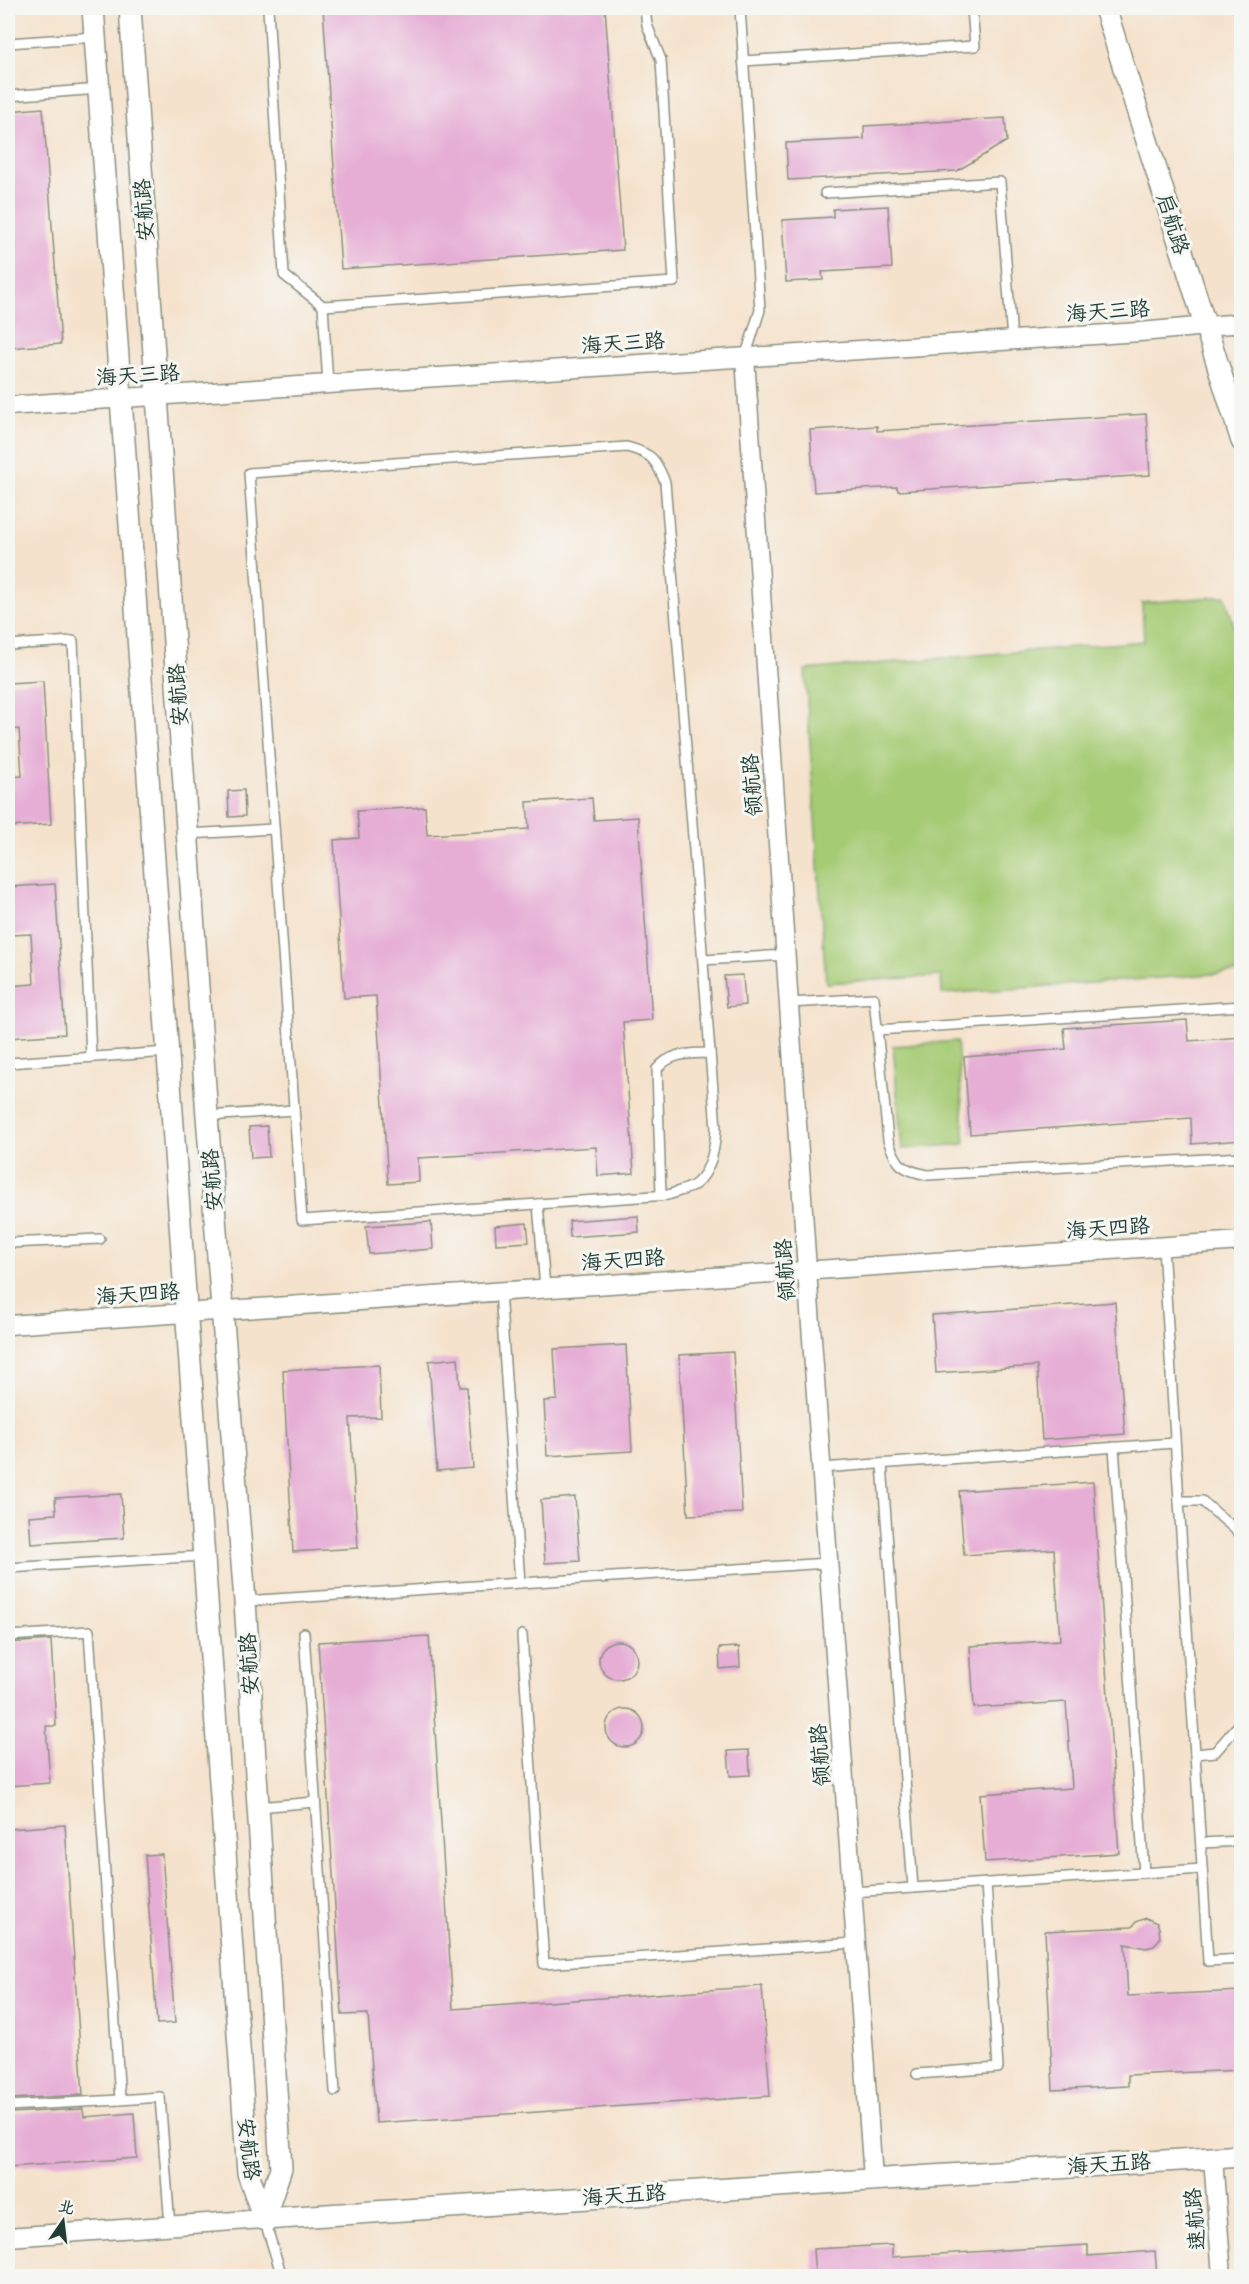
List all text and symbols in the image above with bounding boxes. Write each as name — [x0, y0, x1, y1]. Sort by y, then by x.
street label: 安航路 — [129, 178, 161, 242]
street label: 启航路 — [1149, 190, 1195, 259]
street label: 海天三路 — [1065, 295, 1151, 329]
street label: 海天三路 — [580, 327, 666, 361]
street label: 海天三路 — [95, 359, 181, 393]
street label: 安航路 — [163, 663, 195, 727]
street label: 领航路 — [737, 753, 769, 817]
street label: 安航路 — [197, 1148, 229, 1212]
street label: 海天四路 — [1065, 1212, 1151, 1246]
street label: 领航路 — [770, 1238, 802, 1302]
street label: 海天四路 — [580, 1244, 666, 1278]
street label: 海天四路 — [95, 1278, 181, 1312]
street label: 安航路 — [234, 1632, 266, 1696]
street label: 领航路 — [805, 1723, 837, 1787]
street label: 安航路 — [230, 2116, 266, 2182]
street label: 海天五路 — [1066, 2148, 1152, 2182]
street label: 海天五路 — [581, 2179, 667, 2213]
street label: 速航路 — [1179, 2186, 1213, 2252]
north arrow — [33, 2191, 93, 2251]
text: 北 — [56, 2196, 77, 2220]

